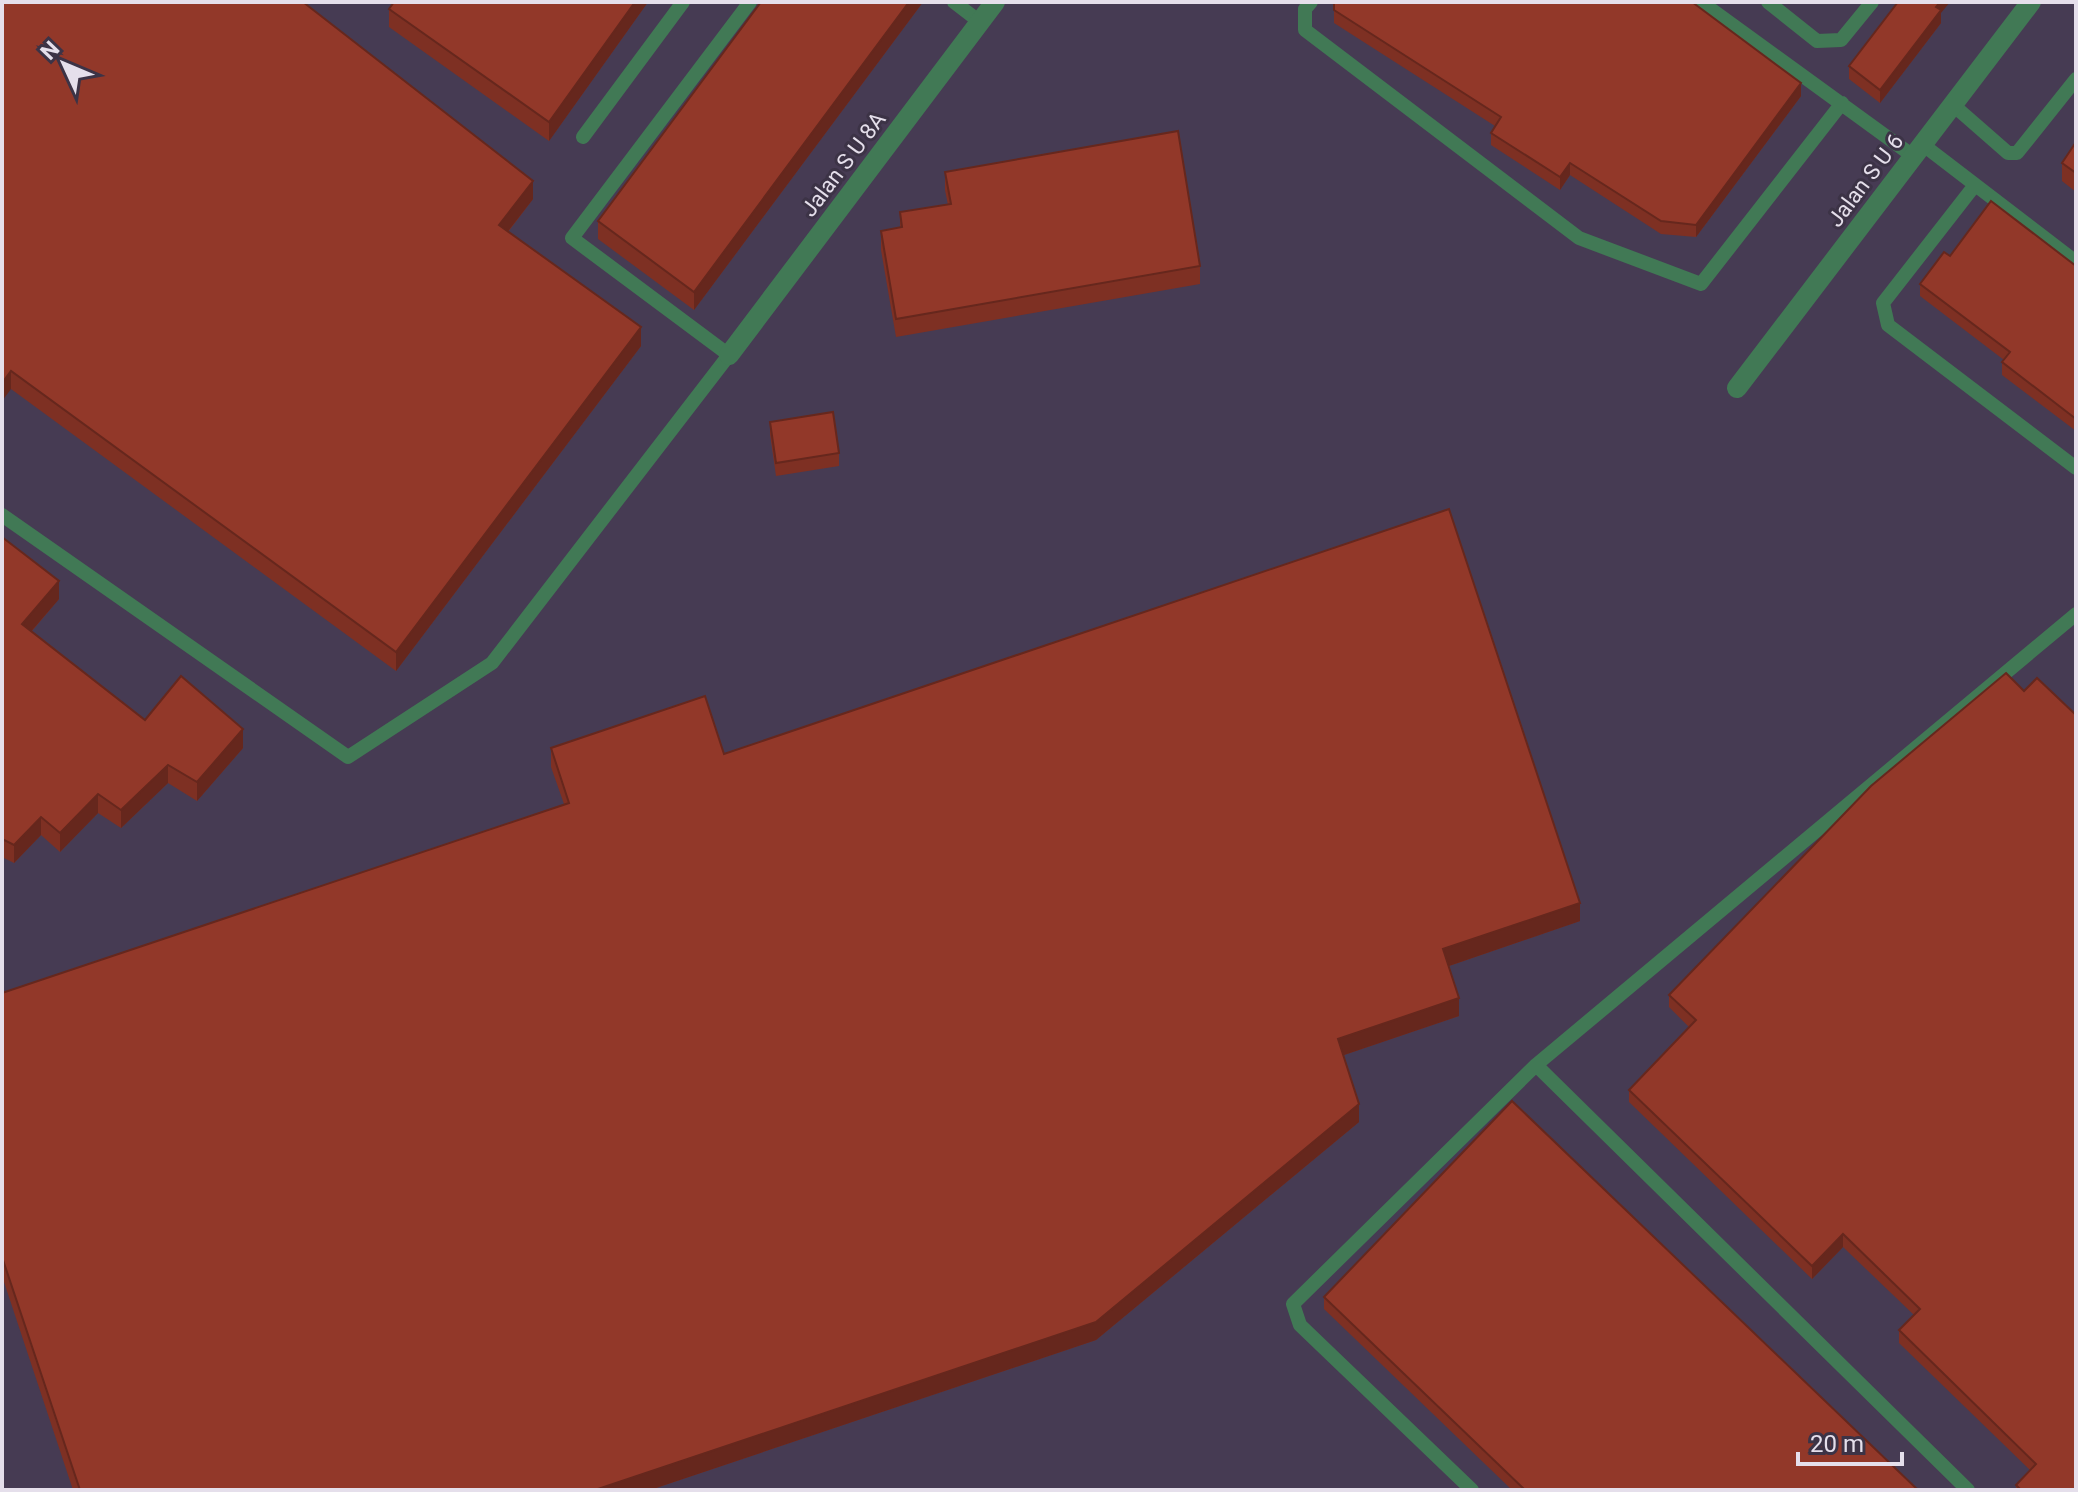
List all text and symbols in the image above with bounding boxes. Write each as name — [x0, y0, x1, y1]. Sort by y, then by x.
north arrow — [24, 24, 104, 104]
text: N — [36, 36, 64, 65]
street label: Jalan S U 8A — [796, 107, 891, 221]
street label: Jalan S U 6 — [1822, 129, 1908, 232]
scale bar — [1798, 1416, 1902, 1466]
text: 20 m — [1810, 1430, 1864, 1458]

